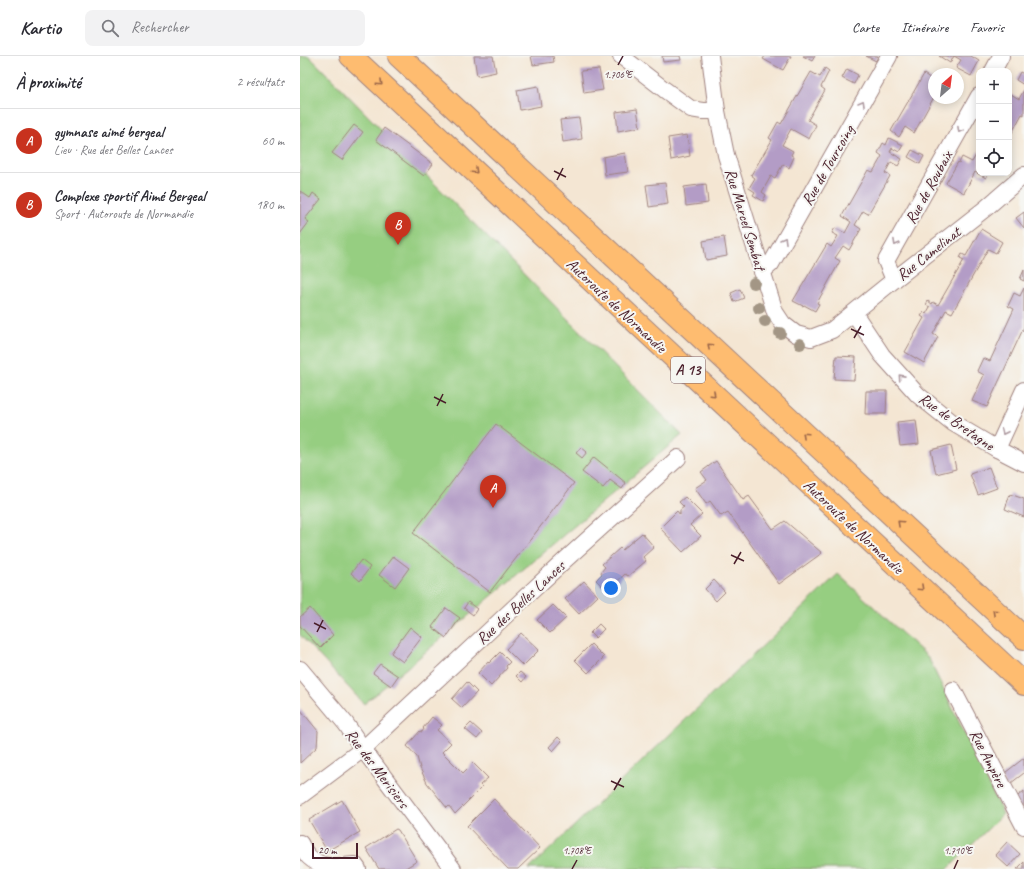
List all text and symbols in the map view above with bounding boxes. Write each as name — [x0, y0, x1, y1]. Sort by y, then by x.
search box — [85, 10, 365, 46]
text: Kartio — [20, 16, 61, 40]
icon: search — [99, 17, 121, 39]
text: Rechercher — [131, 18, 189, 37]
text: Carte — [852, 19, 879, 36]
text: Itinéraire — [901, 19, 948, 36]
text: Favoris — [970, 19, 1004, 36]
text: 1.706°E — [604, 68, 634, 81]
north arrow — [928, 68, 964, 104]
map controls — [976, 68, 1012, 176]
button: + — [976, 68, 1012, 104]
text: À proximité — [16, 72, 81, 93]
text: 2 résultats — [236, 74, 284, 90]
one-way arrow — [375, 78, 383, 85]
one-way arrow — [858, 100, 865, 107]
button: − — [976, 104, 1012, 140]
street label: Rue de Tourcoing — [797, 121, 859, 209]
text: gymnase aimé bergeal — [54, 123, 163, 142]
one-way arrow — [957, 126, 964, 133]
text: A — [26, 133, 32, 149]
text: 60 m — [262, 133, 284, 149]
button: locate — [976, 140, 1012, 176]
text: Lieu · Rue des Belles Lances — [54, 142, 173, 158]
street label: Rue de Roubaix — [901, 146, 958, 228]
street label: Rue Marcel Sembat — [720, 166, 771, 275]
one-way arrow — [470, 167, 478, 174]
text: Complexe sportif Aimé Bergeal — [54, 187, 205, 206]
text: B — [26, 197, 32, 213]
text: 180 m — [256, 197, 284, 213]
text: Sport · Autoroute de Normandie — [54, 206, 193, 222]
pin: B — [385, 212, 411, 245]
street label: Rue Camelinat — [892, 221, 966, 285]
one-way arrow — [780, 237, 787, 244]
one-way arrow — [894, 239, 901, 246]
street label: Autoroute de Normandie — [562, 254, 672, 359]
one-way arrow — [707, 343, 715, 351]
road number: A 13 — [671, 357, 705, 383]
one-way arrow — [899, 374, 906, 382]
one-way arrow — [708, 389, 716, 397]
street label: Rue de Bretagne — [915, 389, 999, 456]
one-way arrow — [1001, 428, 1009, 436]
one-way arrow — [802, 432, 810, 439]
pin: A — [480, 475, 506, 508]
street label: Autoroute de Normandie — [799, 475, 909, 580]
one-way arrow — [897, 520, 905, 528]
street label: Rue des Belles Lances — [472, 555, 570, 649]
your location — [601, 578, 621, 598]
one-way arrow — [916, 583, 923, 590]
one-way arrow — [993, 610, 1000, 617]
street label: Rue des Merisiers — [341, 725, 414, 813]
street label: Rue Ampère — [965, 726, 1012, 792]
scale bar — [312, 841, 358, 860]
text: 20 m — [318, 843, 337, 857]
text: 1.708°E — [563, 844, 593, 857]
text: 1.710°E — [944, 844, 974, 857]

